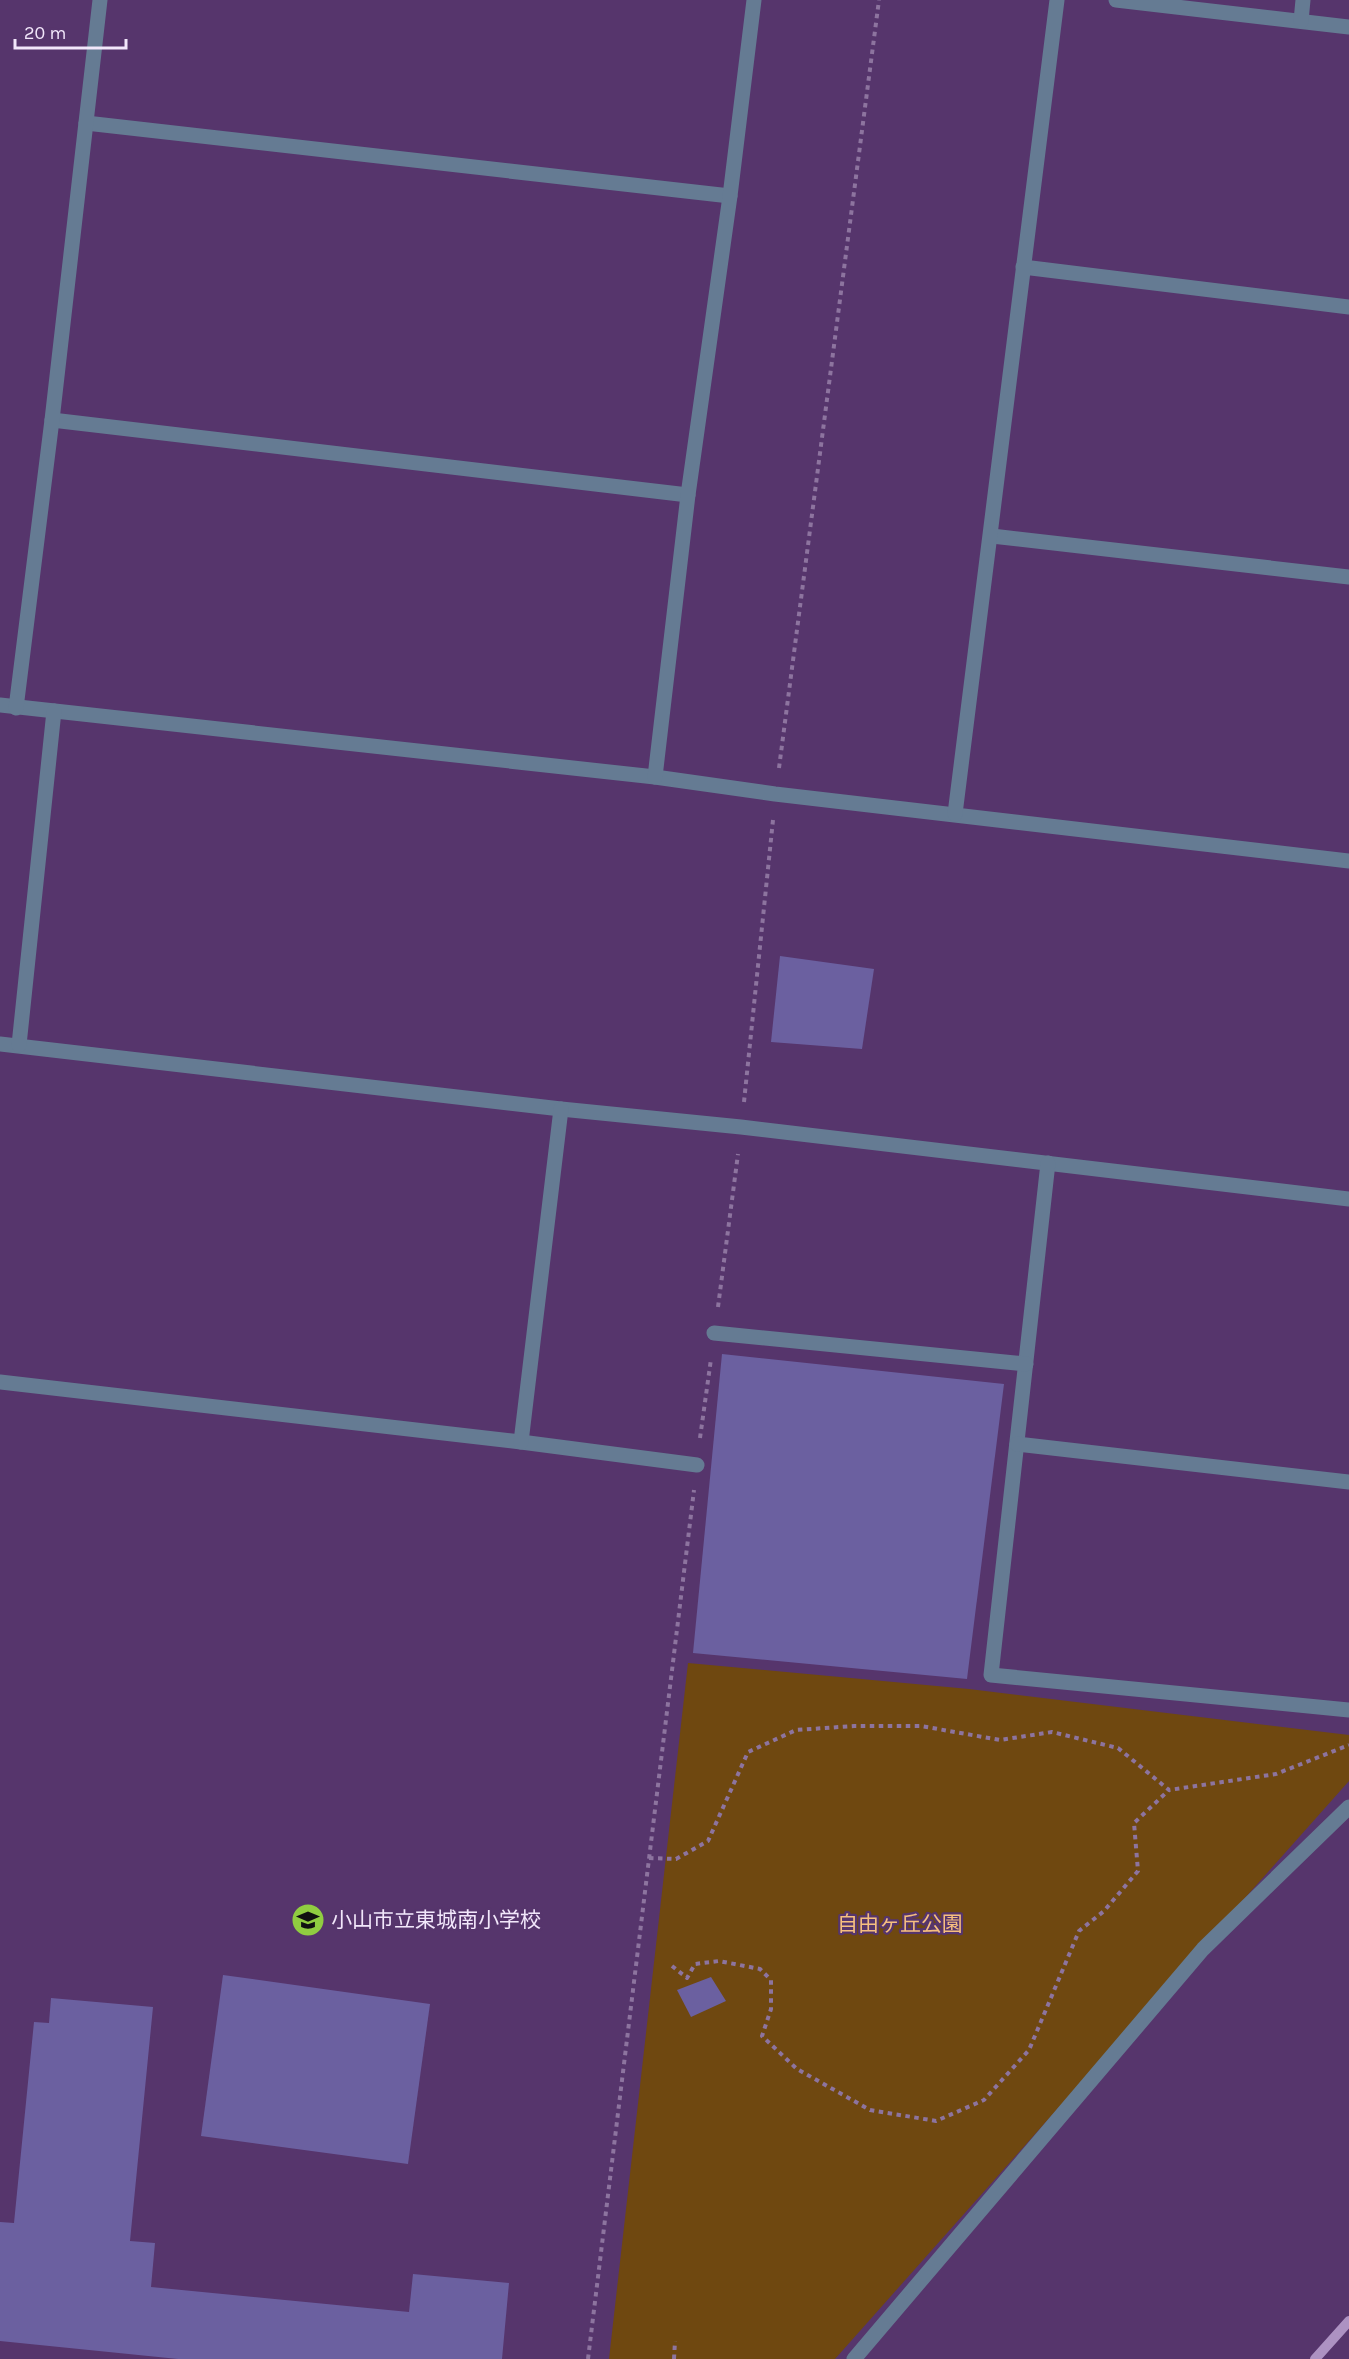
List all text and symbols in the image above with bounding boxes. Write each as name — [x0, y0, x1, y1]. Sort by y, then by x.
scale bar — [15, 12, 126, 50]
text: 20 m — [24, 22, 66, 44]
school or university icon: 小山市立東城南小学校 — [290, 1902, 326, 1938]
place label: 小山市立東城南小学校 — [331, 1908, 541, 1932]
park label: 自由ヶ丘公園 — [837, 1912, 963, 1936]

